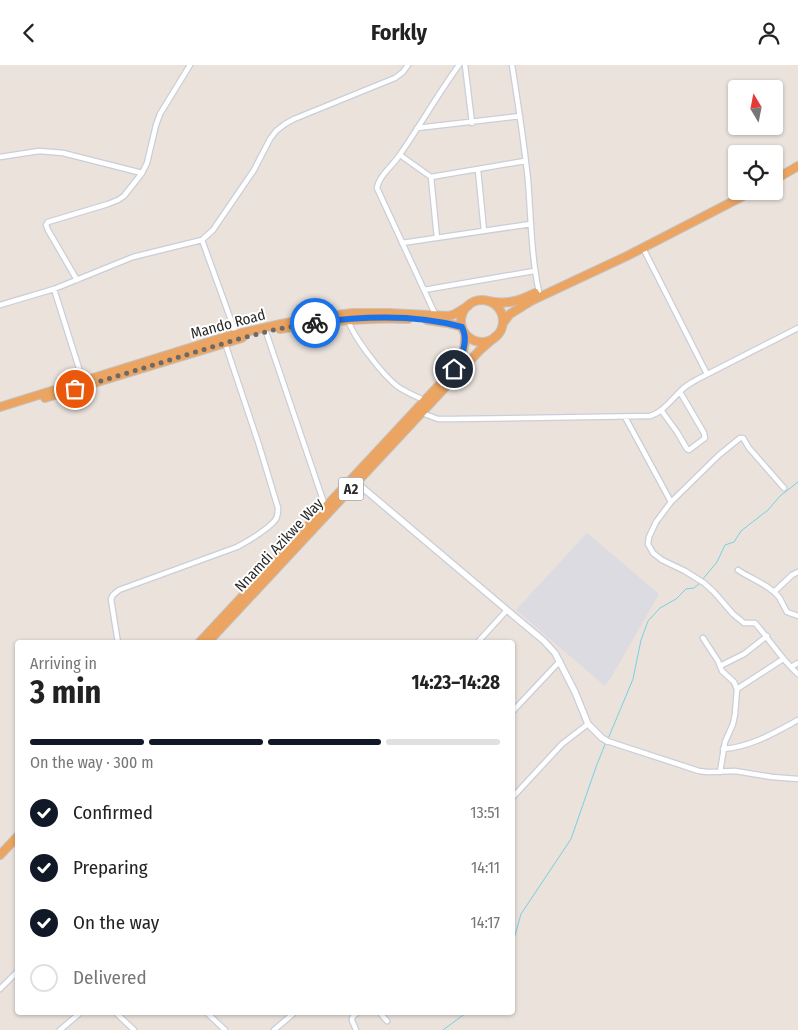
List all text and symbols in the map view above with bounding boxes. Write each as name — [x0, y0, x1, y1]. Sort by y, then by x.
icon: back — [15, 19, 43, 47]
text: Forkly — [371, 19, 427, 46]
icon: person — [755, 19, 783, 47]
north arrow — [728, 80, 782, 135]
map controls — [728, 80, 783, 200]
button: locate — [728, 145, 783, 200]
courier — [290, 298, 340, 348]
street label: Mando Road — [189, 305, 267, 343]
icon: bike — [301, 309, 329, 337]
pin — [433, 348, 475, 390]
icon: home — [440, 355, 468, 383]
pin — [54, 368, 96, 410]
icon: bag — [61, 375, 89, 403]
road number: A2 — [338, 477, 364, 501]
street label: Nnamdi Azikwe Way — [231, 494, 327, 595]
text: Arriving in — [30, 654, 97, 673]
text: 14:23–14:28 — [411, 671, 500, 694]
text: 3 min — [30, 673, 101, 711]
text: On the way · 300 m — [30, 753, 153, 772]
icon: check — [30, 799, 58, 827]
text: Confirmed — [73, 801, 153, 824]
text: 13:51 — [470, 803, 500, 822]
icon: check — [30, 854, 58, 882]
text: Preparing — [73, 856, 148, 879]
text: 14:11 — [471, 858, 500, 877]
icon: check — [30, 909, 58, 937]
text: On the way — [73, 911, 159, 934]
text: 14:17 — [471, 913, 500, 932]
text: Delivered — [73, 966, 147, 989]

